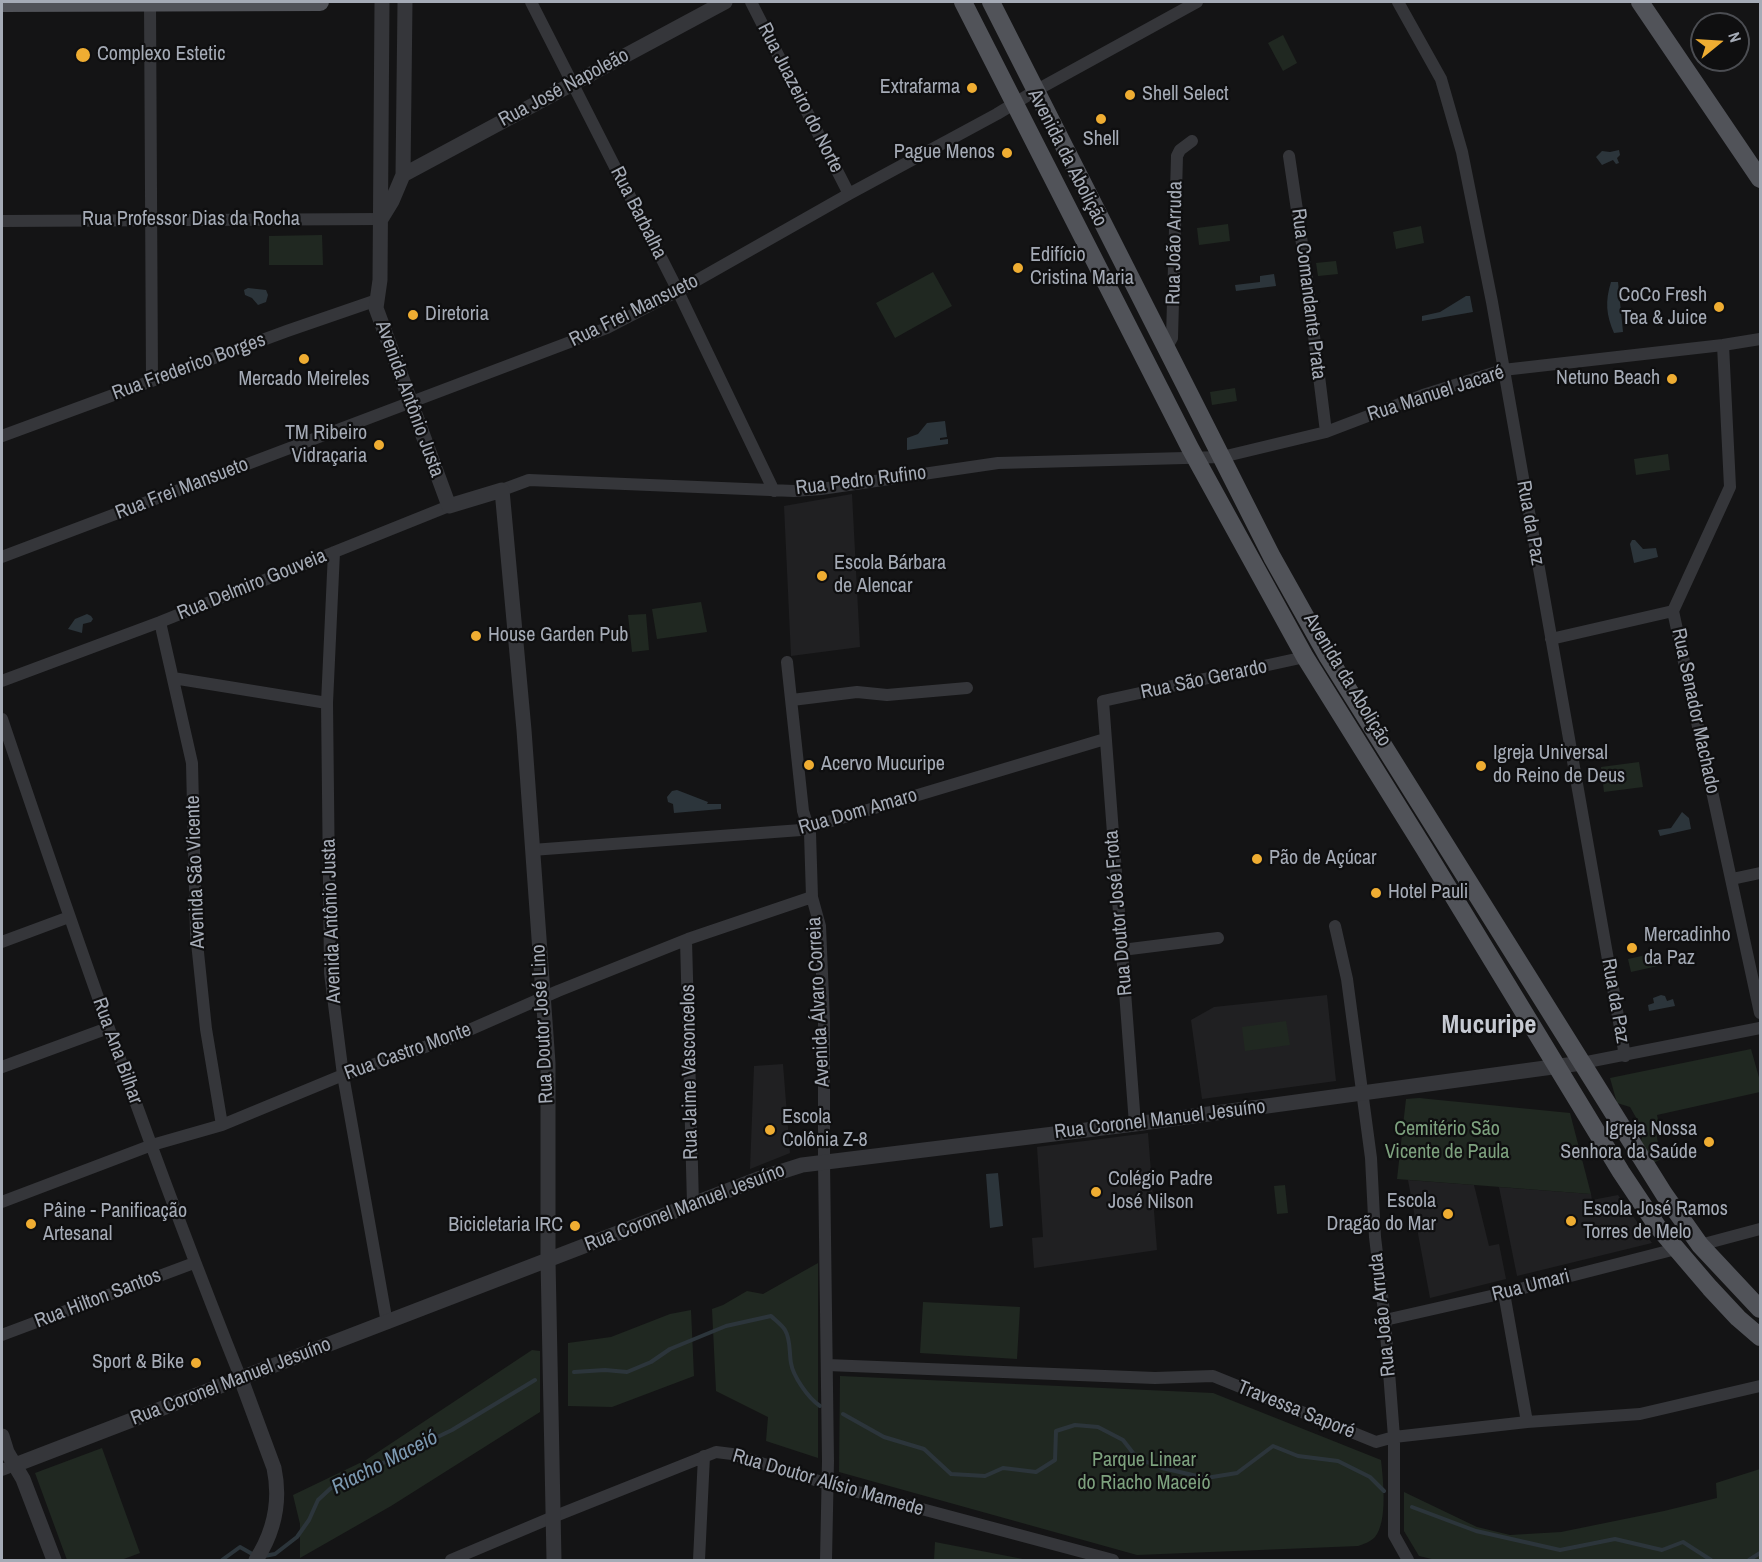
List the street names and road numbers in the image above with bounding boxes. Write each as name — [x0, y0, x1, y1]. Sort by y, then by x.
street label: Rua Juazeiro do Norte — [752, 19, 848, 177]
street label: Rua José Napoleão — [495, 44, 633, 132]
street label: Avenida da Abolição — [1022, 85, 1112, 231]
street label: Rua Barbalha — [605, 163, 671, 263]
street label: Rua João Arruda — [1162, 181, 1188, 305]
street label: Rua Comandante Prata — [1286, 207, 1330, 381]
street label: Rua Professor Dias da Rocha — [82, 208, 300, 232]
street label: Rua Frei Mansueto — [566, 269, 702, 353]
street label: Avenida Antônio Justa — [370, 317, 448, 481]
street label: Rua Frederico Borges — [109, 328, 269, 406]
street label: Rua Manuel Jacaré — [1365, 361, 1507, 427]
street label: Rua Frei Mansueto — [112, 453, 252, 525]
street label: Rua Pedro Rufino — [794, 461, 928, 501]
street label: Rua da Paz — [1511, 479, 1549, 567]
street label: Rua Delmiro Gouveia — [174, 544, 330, 626]
street label: Avenida da Abolição — [1298, 609, 1396, 751]
street label: Rua Senador Machado — [1666, 626, 1724, 796]
street label: Rua São Gerardo — [1139, 655, 1269, 705]
street label: Rua Dom Amaro — [796, 784, 920, 840]
street label: Avenida São Vicente — [181, 795, 211, 949]
street label: Rua Doutor José Frota — [1100, 829, 1138, 997]
street label: Avenida Antônio Justa — [317, 838, 347, 1004]
street label: Avenida Álvaro Correia — [803, 916, 835, 1088]
street label: Rua Doutor José Lino — [527, 944, 559, 1104]
street label: Rua da Paz — [1596, 957, 1634, 1045]
street label: Rua Jaime Vasconcelos — [676, 984, 704, 1160]
street label: Rua Ana Bilhar — [87, 995, 147, 1107]
street label: Rua Castro Monte — [341, 1018, 475, 1086]
street label: Rua Coronel Manuel Jesuíno — [1053, 1095, 1267, 1145]
street label: Rua Coronel Manuel Jesuíno — [582, 1159, 788, 1257]
street label: Rua João Arruda — [1365, 1252, 1401, 1378]
street label: Rua Hilton Santos — [32, 1264, 164, 1334]
street label: Rua Umari — [1490, 1265, 1572, 1307]
street label: Rua Coronel Manuel Jesuíno — [128, 1333, 334, 1431]
street label: Travessa Saporé — [1234, 1376, 1358, 1444]
street label: Rua Doutor Alísio Mamede — [730, 1444, 926, 1522]

